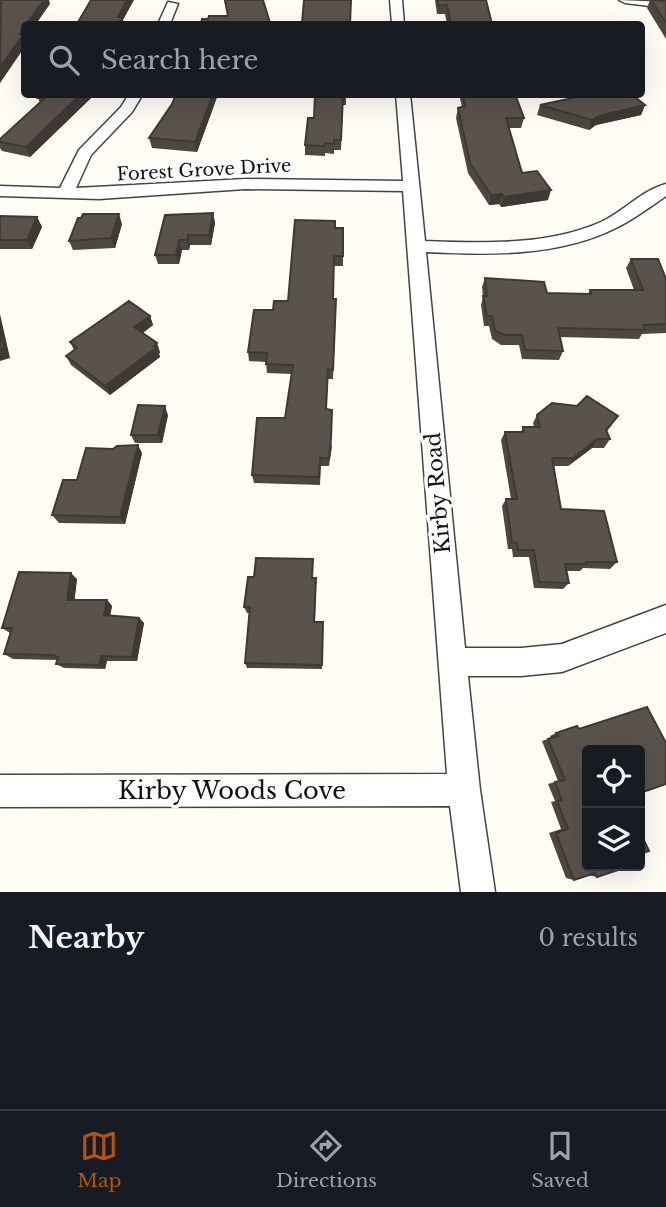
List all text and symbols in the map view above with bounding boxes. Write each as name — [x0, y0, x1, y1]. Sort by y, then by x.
search box — [21, 21, 645, 98]
icon: search — [45, 41, 83, 79]
text: Search here — [101, 44, 258, 76]
street label: Forest Grove Drive — [116, 154, 292, 186]
street label: Kirby Road — [420, 431, 456, 555]
map controls — [582, 745, 645, 871]
button: locate — [582, 745, 645, 808]
street label: Kirby Woods Cove — [118, 776, 346, 805]
button: layers — [582, 808, 645, 871]
text: Nearby — [28, 919, 144, 956]
text: 0 results — [539, 924, 638, 952]
tab: Map — [77, 1127, 121, 1192]
tab: Directions — [276, 1127, 377, 1192]
tab: Saved — [531, 1127, 589, 1192]

